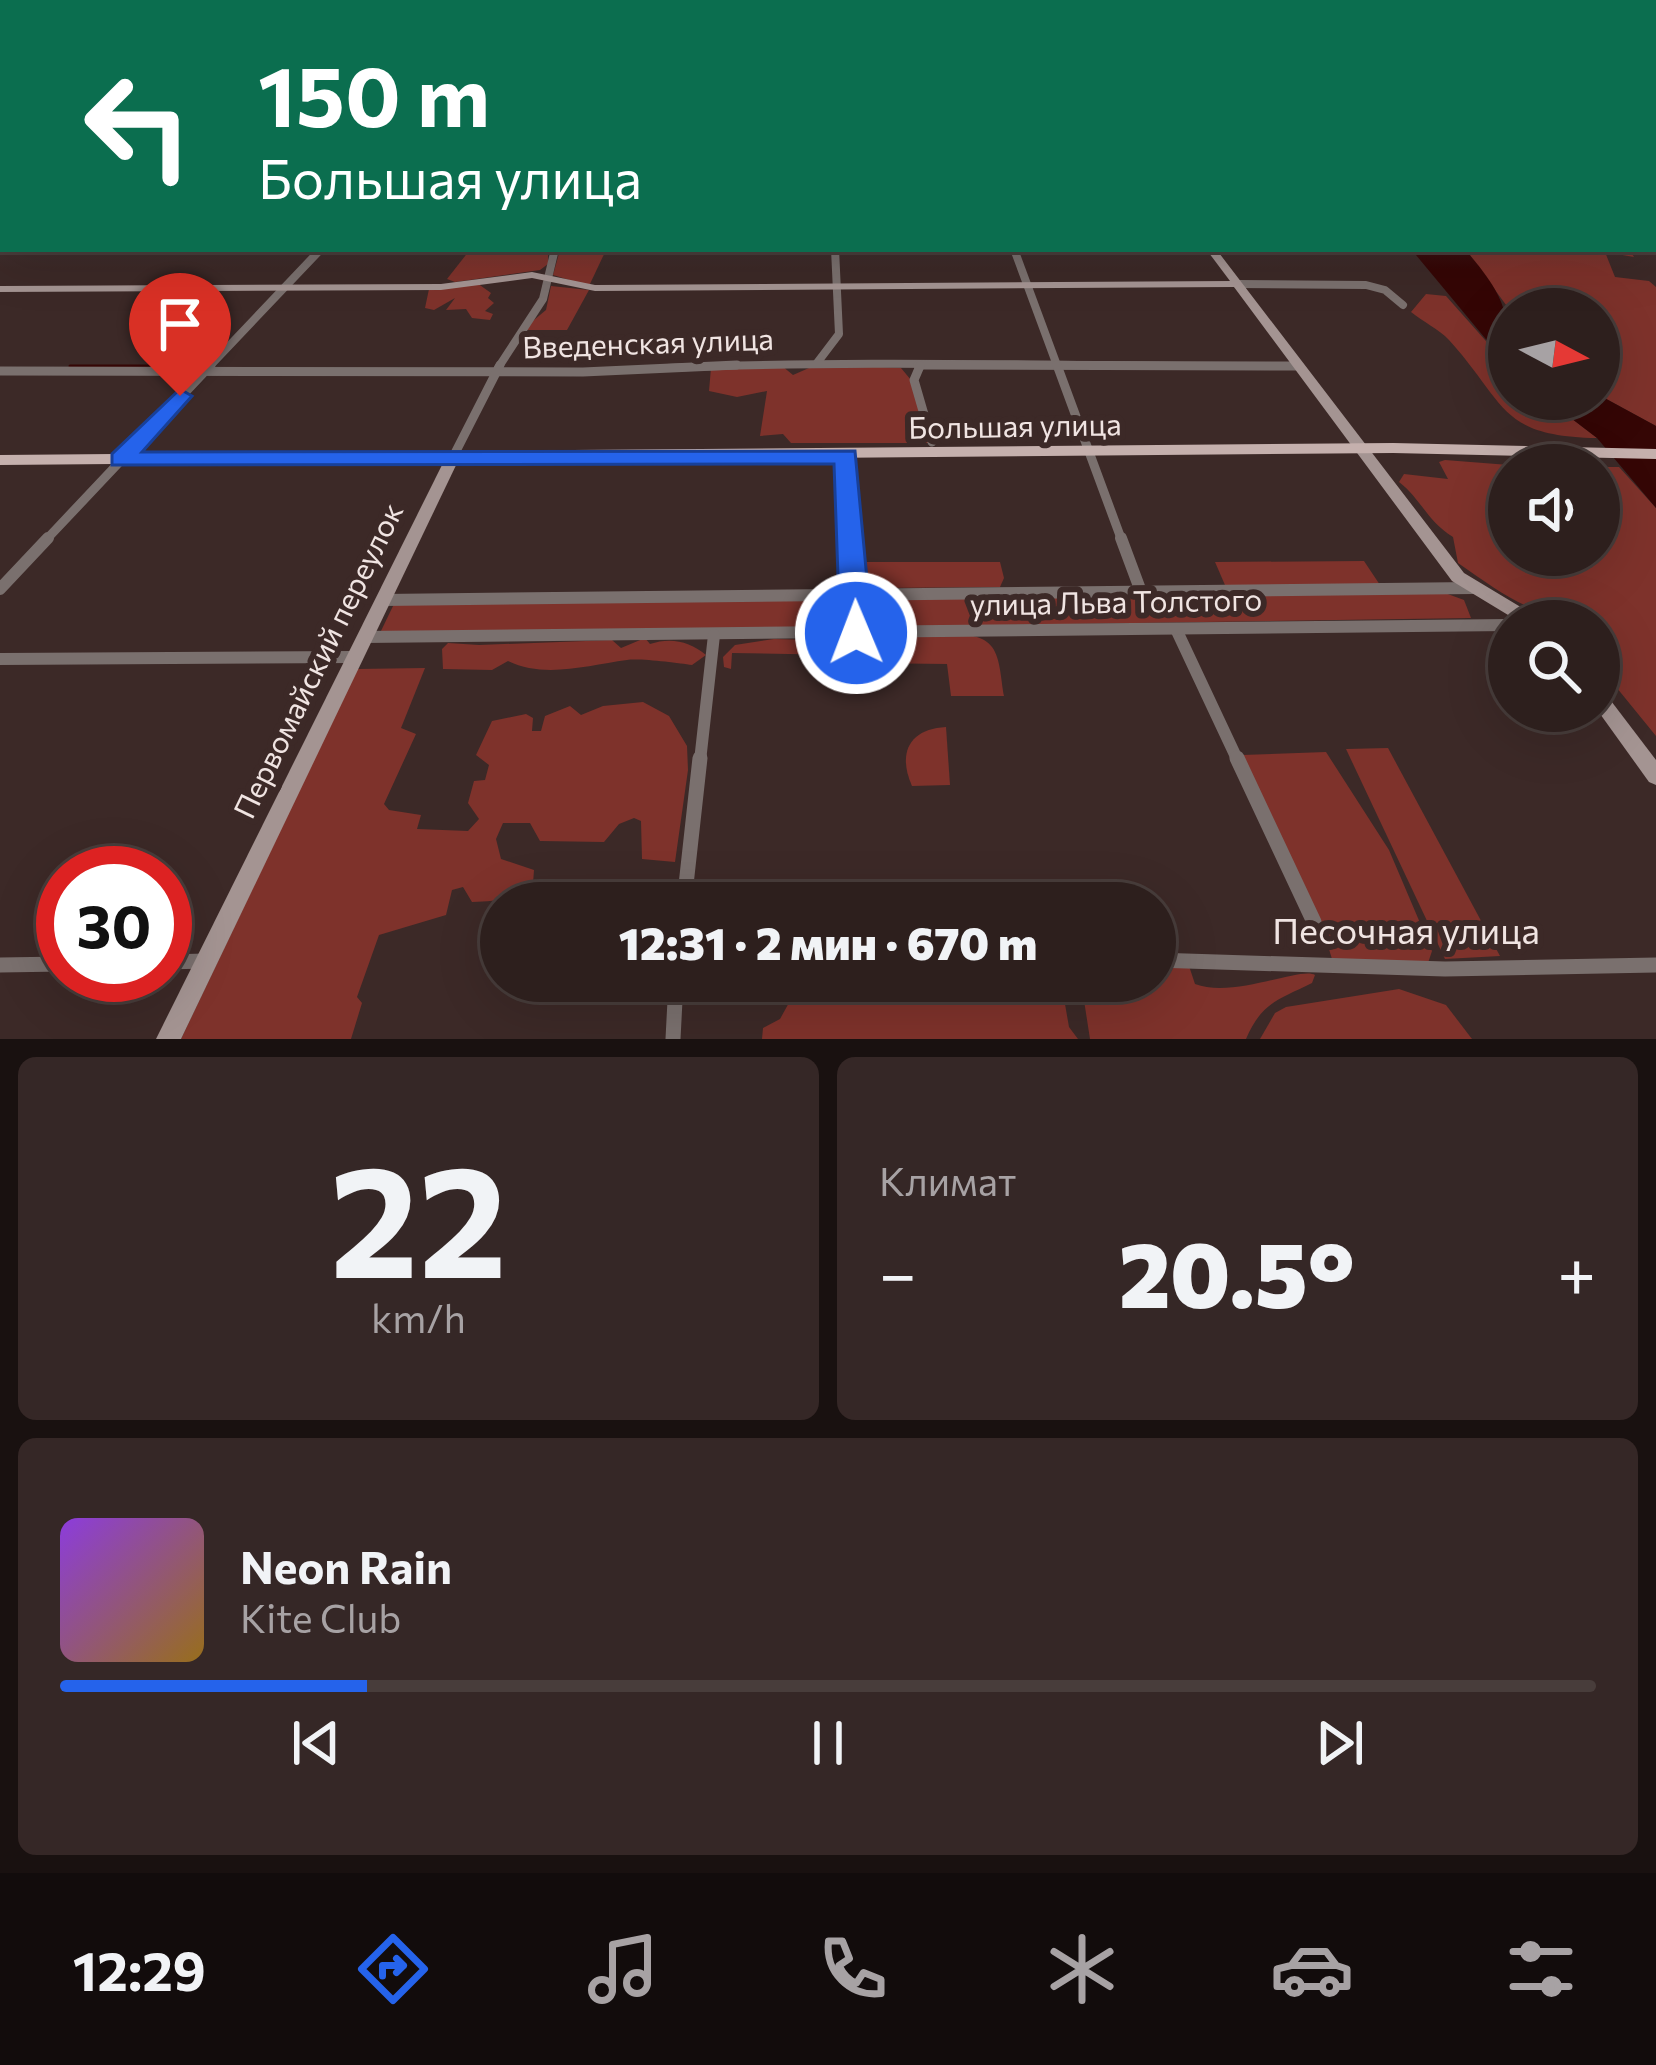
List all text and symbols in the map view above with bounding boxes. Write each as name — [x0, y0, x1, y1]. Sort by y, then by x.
text: 150 m — [258, 42, 490, 144]
icon: left — [60, 48, 216, 204]
text: Большая улица — [258, 144, 642, 210]
pin — [129, 273, 231, 396]
north arrow — [1488, 288, 1620, 420]
map controls — [1488, 288, 1620, 732]
icon: arrive — [147, 291, 213, 357]
street label: Введенская улица — [522, 319, 774, 364]
street label: Большая улица — [908, 404, 1122, 445]
button: sound — [1488, 444, 1620, 576]
street label: Первомайский переулок — [224, 496, 409, 824]
position arrow — [793, 570, 919, 696]
street label: улица Льва Толстого — [969, 579, 1262, 622]
button: search — [1488, 600, 1620, 732]
speed limit sign: 30 — [36, 846, 192, 1002]
street label: Песочная улица — [1272, 907, 1540, 951]
text: 12:31 · 2 мин · 670 m — [619, 914, 1037, 969]
text: 22 — [330, 1119, 507, 1310]
text: Климат — [879, 1156, 1016, 1204]
text: 20.5° — [1119, 1216, 1355, 1327]
text: − — [879, 1231, 917, 1312]
text: + — [1557, 1231, 1596, 1312]
text: km/h — [371, 1293, 466, 1341]
text: Neon Rain — [240, 1538, 452, 1593]
text: Kite Club — [240, 1593, 401, 1641]
icon: previous — [283, 1710, 349, 1776]
icon: pause — [795, 1710, 861, 1776]
icon: next — [1307, 1710, 1373, 1776]
icon: directions — [351, 1927, 435, 2011]
icon: music — [581, 1927, 665, 2011]
icon: phone — [811, 1927, 895, 2011]
icon: climate — [1040, 1927, 1124, 2011]
icon: car — [1270, 1927, 1354, 2011]
icon: filters — [1499, 1927, 1583, 2011]
text: 12:29 — [73, 1936, 206, 2002]

